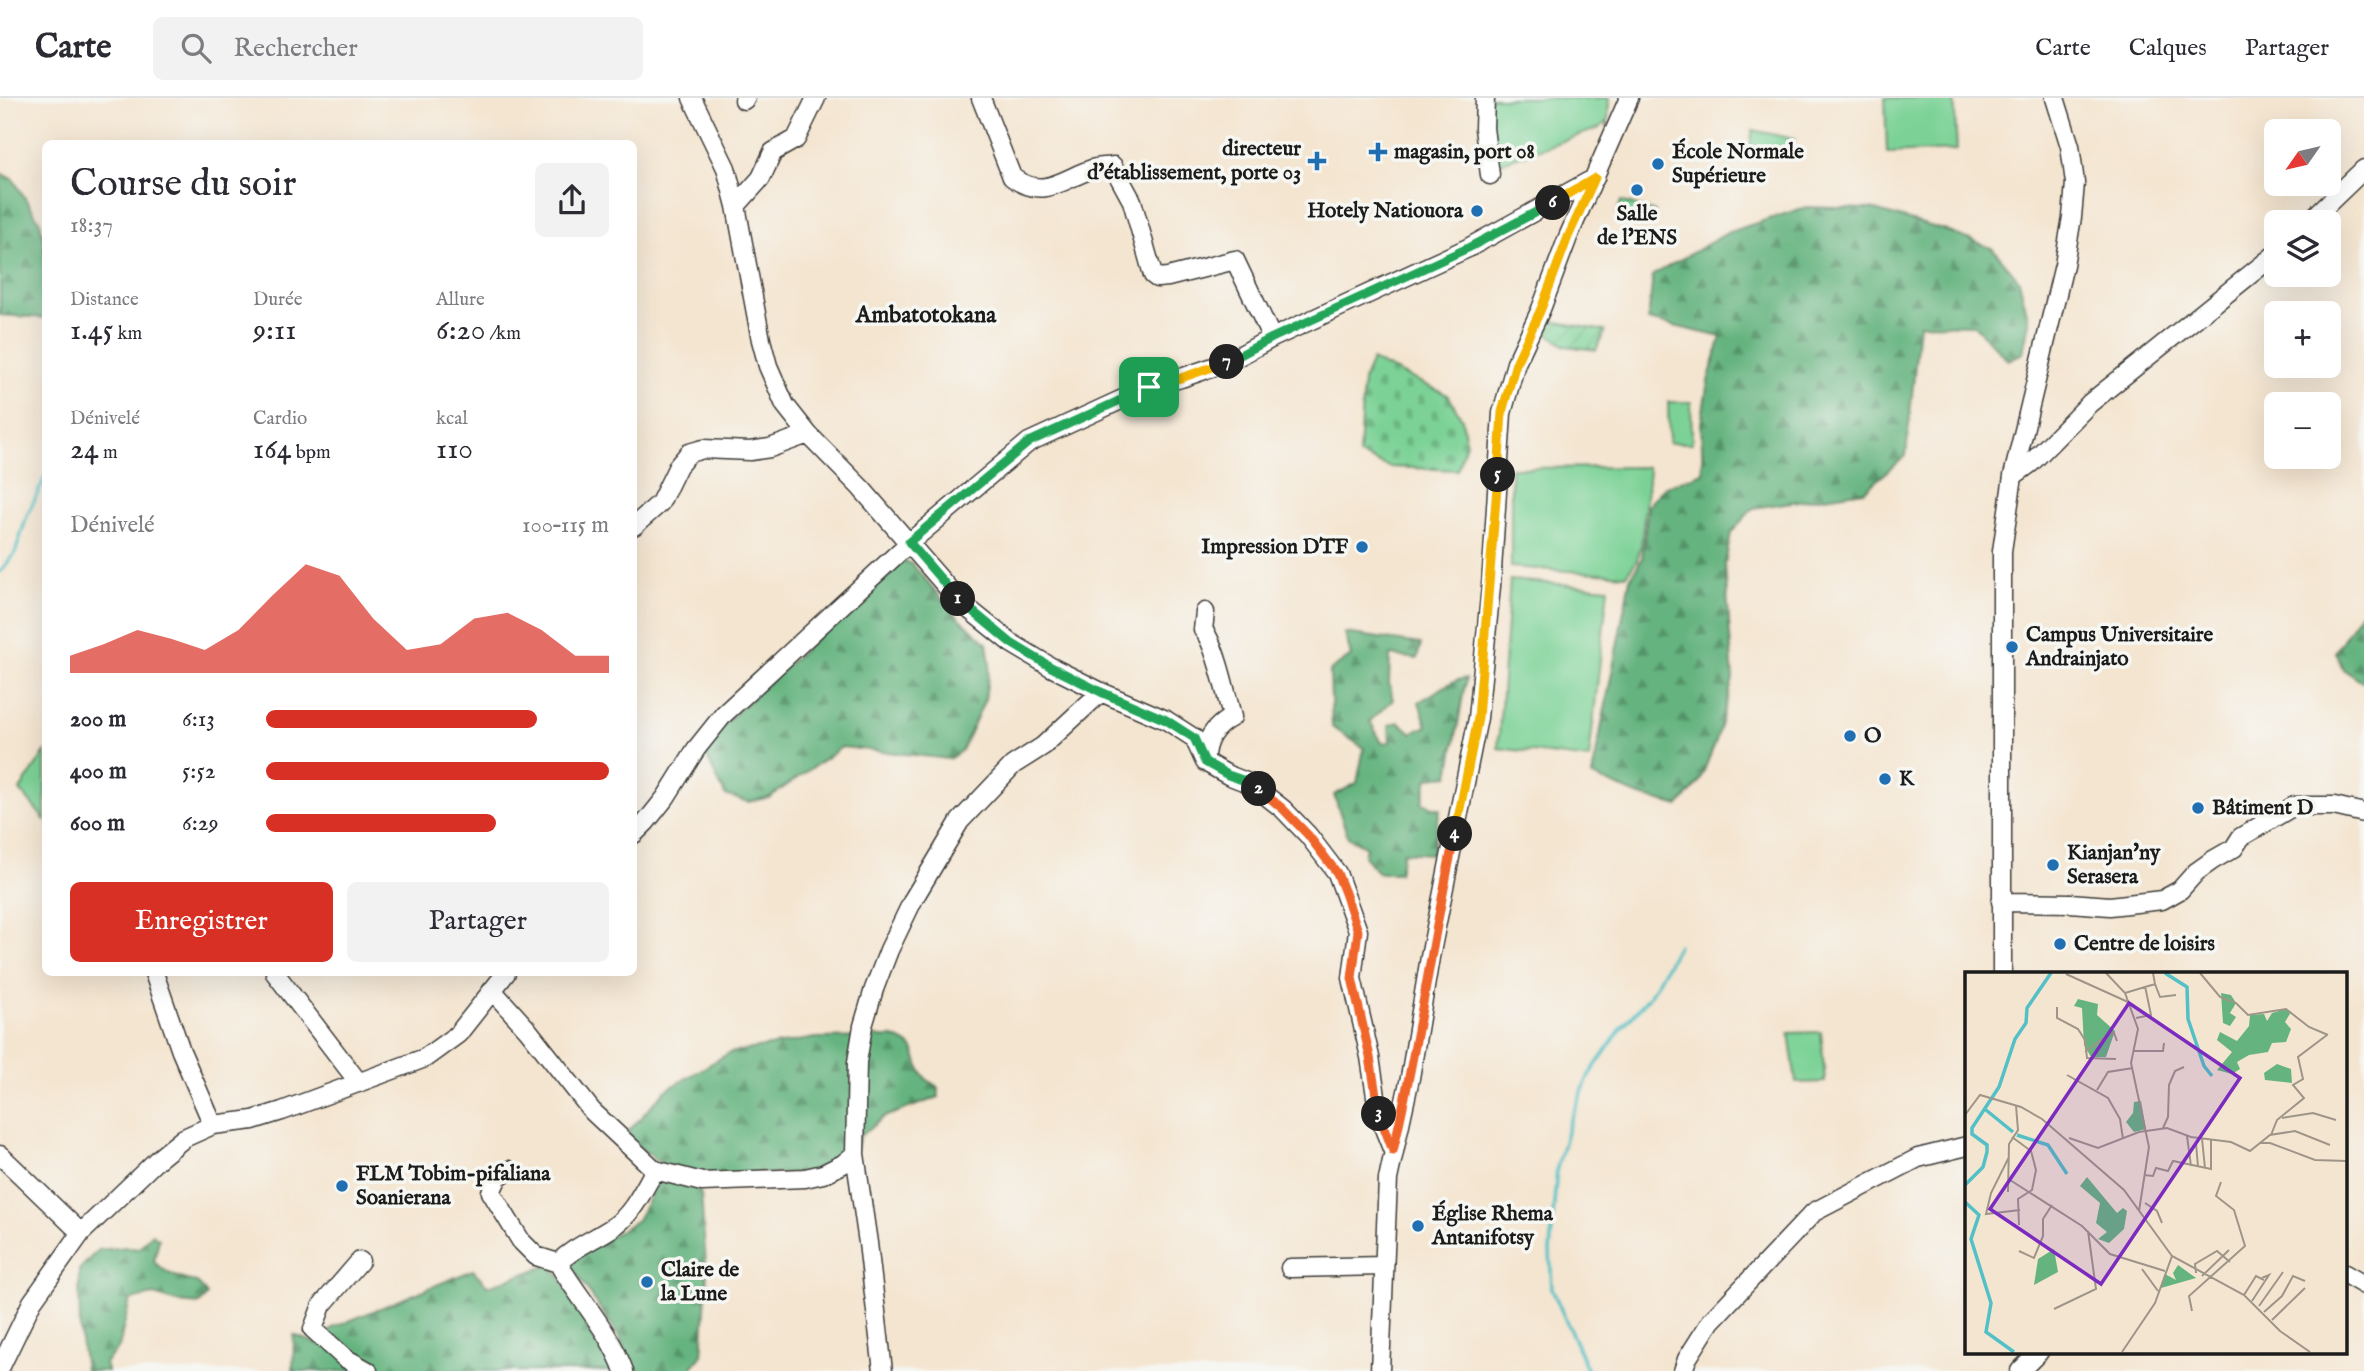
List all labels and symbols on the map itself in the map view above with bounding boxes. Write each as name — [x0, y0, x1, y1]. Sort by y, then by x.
north arrow — [2264, 119, 2342, 196]
place label: directeur d'établissement, porte 03 — [1087, 136, 1301, 187]
place label: École Normale Supérieure — [1672, 138, 1804, 190]
place label: magasin, port 08 — [1394, 139, 1535, 166]
marker: magasin, port 08 — [1368, 142, 1388, 162]
marker: directeur d'établissement, porte 03 — [1307, 151, 1327, 171]
marker: École Normale Supérieure — [1650, 156, 1666, 172]
marker: Salle de l'ENS — [1629, 182, 1645, 198]
pin: 6 — [1536, 186, 1570, 220]
place label: Hotely Natiouora — [1307, 198, 1464, 225]
place label: Salle de l'ENS — [1597, 201, 1677, 252]
marker: Hotely Natiouora — [1469, 203, 1485, 219]
district label: Ambatotokana — [855, 301, 997, 330]
pin: 7 — [1210, 344, 1244, 380]
pin — [1119, 357, 1179, 417]
pin: 5 — [1480, 458, 1516, 492]
place label: Impression DTF — [1201, 534, 1349, 561]
marker: Impression DTF — [1354, 539, 1370, 555]
pin: 1 — [940, 582, 976, 616]
place label: Campus Universitaire Andrainjato — [2025, 622, 2213, 673]
marker: Campus Universitaire Andrainjato — [2004, 639, 2020, 655]
place label: O — [1864, 723, 1881, 750]
marker: O — [1842, 728, 1858, 744]
place label: K — [1899, 766, 1915, 793]
marker: K — [1877, 771, 1893, 787]
pin: 2 — [1242, 772, 1276, 806]
place label: Bâtiment D — [2212, 795, 2314, 822]
marker: Bâtiment D — [2190, 800, 2206, 816]
pin: 4 — [1438, 816, 1472, 852]
place label: Kianjan'ny Serasera — [2067, 840, 2161, 891]
marker: Kianjan'ny Serasera — [2045, 857, 2061, 873]
place label: Centre de loisirs — [2074, 931, 2215, 958]
marker: Centre de loisirs — [2052, 936, 2068, 952]
inset map — [1965, 972, 2346, 1354]
pin: 3 — [1362, 1096, 1396, 1132]
place label: FLM Tobim-pifaliana Soanierana — [356, 1161, 551, 1212]
marker: FLM Tobim-pifaliana Soanierana — [334, 1178, 350, 1194]
place label: Église Rhema Antanifotsy — [1431, 1200, 1554, 1252]
marker: Église Rhema Antanifotsy — [1410, 1218, 1426, 1234]
place label: Claire de la Lune — [660, 1257, 740, 1308]
marker: Claire de la Lune — [639, 1274, 655, 1290]

